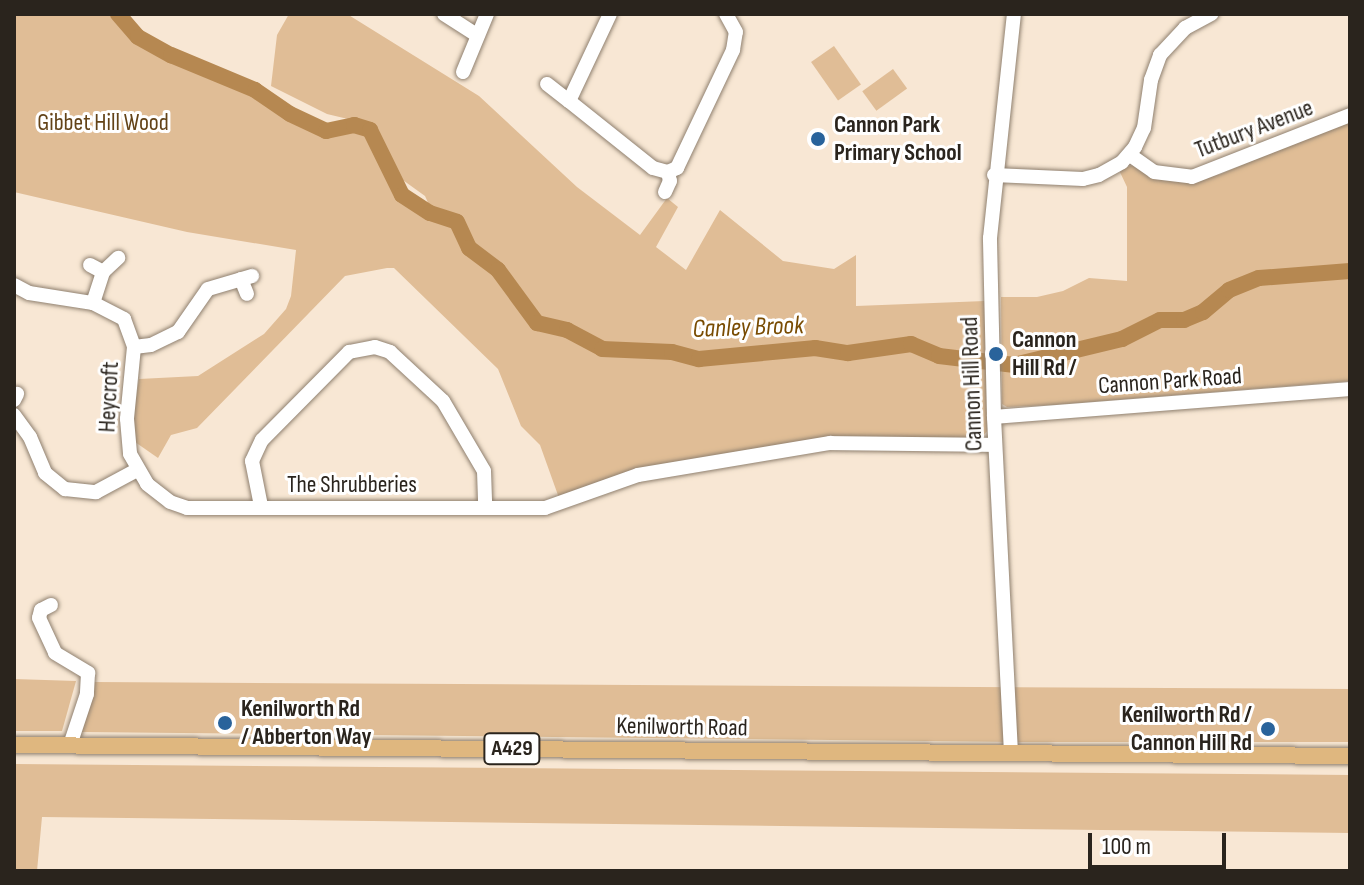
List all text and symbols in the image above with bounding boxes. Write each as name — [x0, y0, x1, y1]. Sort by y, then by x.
street label: Tutbury Avenue — [1191, 93, 1317, 165]
park label: Gibbet Hill Wood — [37, 109, 169, 137]
place label: Cannon Park Primary School — [834, 111, 962, 167]
marker: Cannon Park Primary School — [809, 130, 827, 148]
water label: Canley Brook — [692, 310, 804, 346]
street label: Cannon Hill Road — [955, 316, 989, 452]
place label: Cannon Hill Rd / — [1012, 326, 1077, 382]
marker: Cannon Hill Rd / — [987, 345, 1005, 363]
street label: Heycroft — [93, 361, 125, 433]
street label: Cannon Park Road — [1097, 362, 1243, 400]
street label: The Shrubberies — [287, 471, 417, 499]
place label: Kenilworth Rd / Abberton Way — [241, 695, 371, 751]
place label: Kenilworth Rd / Cannon Hill Rd — [1121, 701, 1252, 757]
street label: Kenilworth Road — [616, 711, 748, 743]
marker: Kenilworth Rd / Abberton Way — [216, 714, 234, 732]
marker: Kenilworth Rd / Cannon Hill Rd — [1259, 720, 1277, 738]
road number: A429 — [482, 731, 542, 767]
scale bar — [1092, 817, 1230, 867]
text: 100 m — [1102, 832, 1151, 861]

